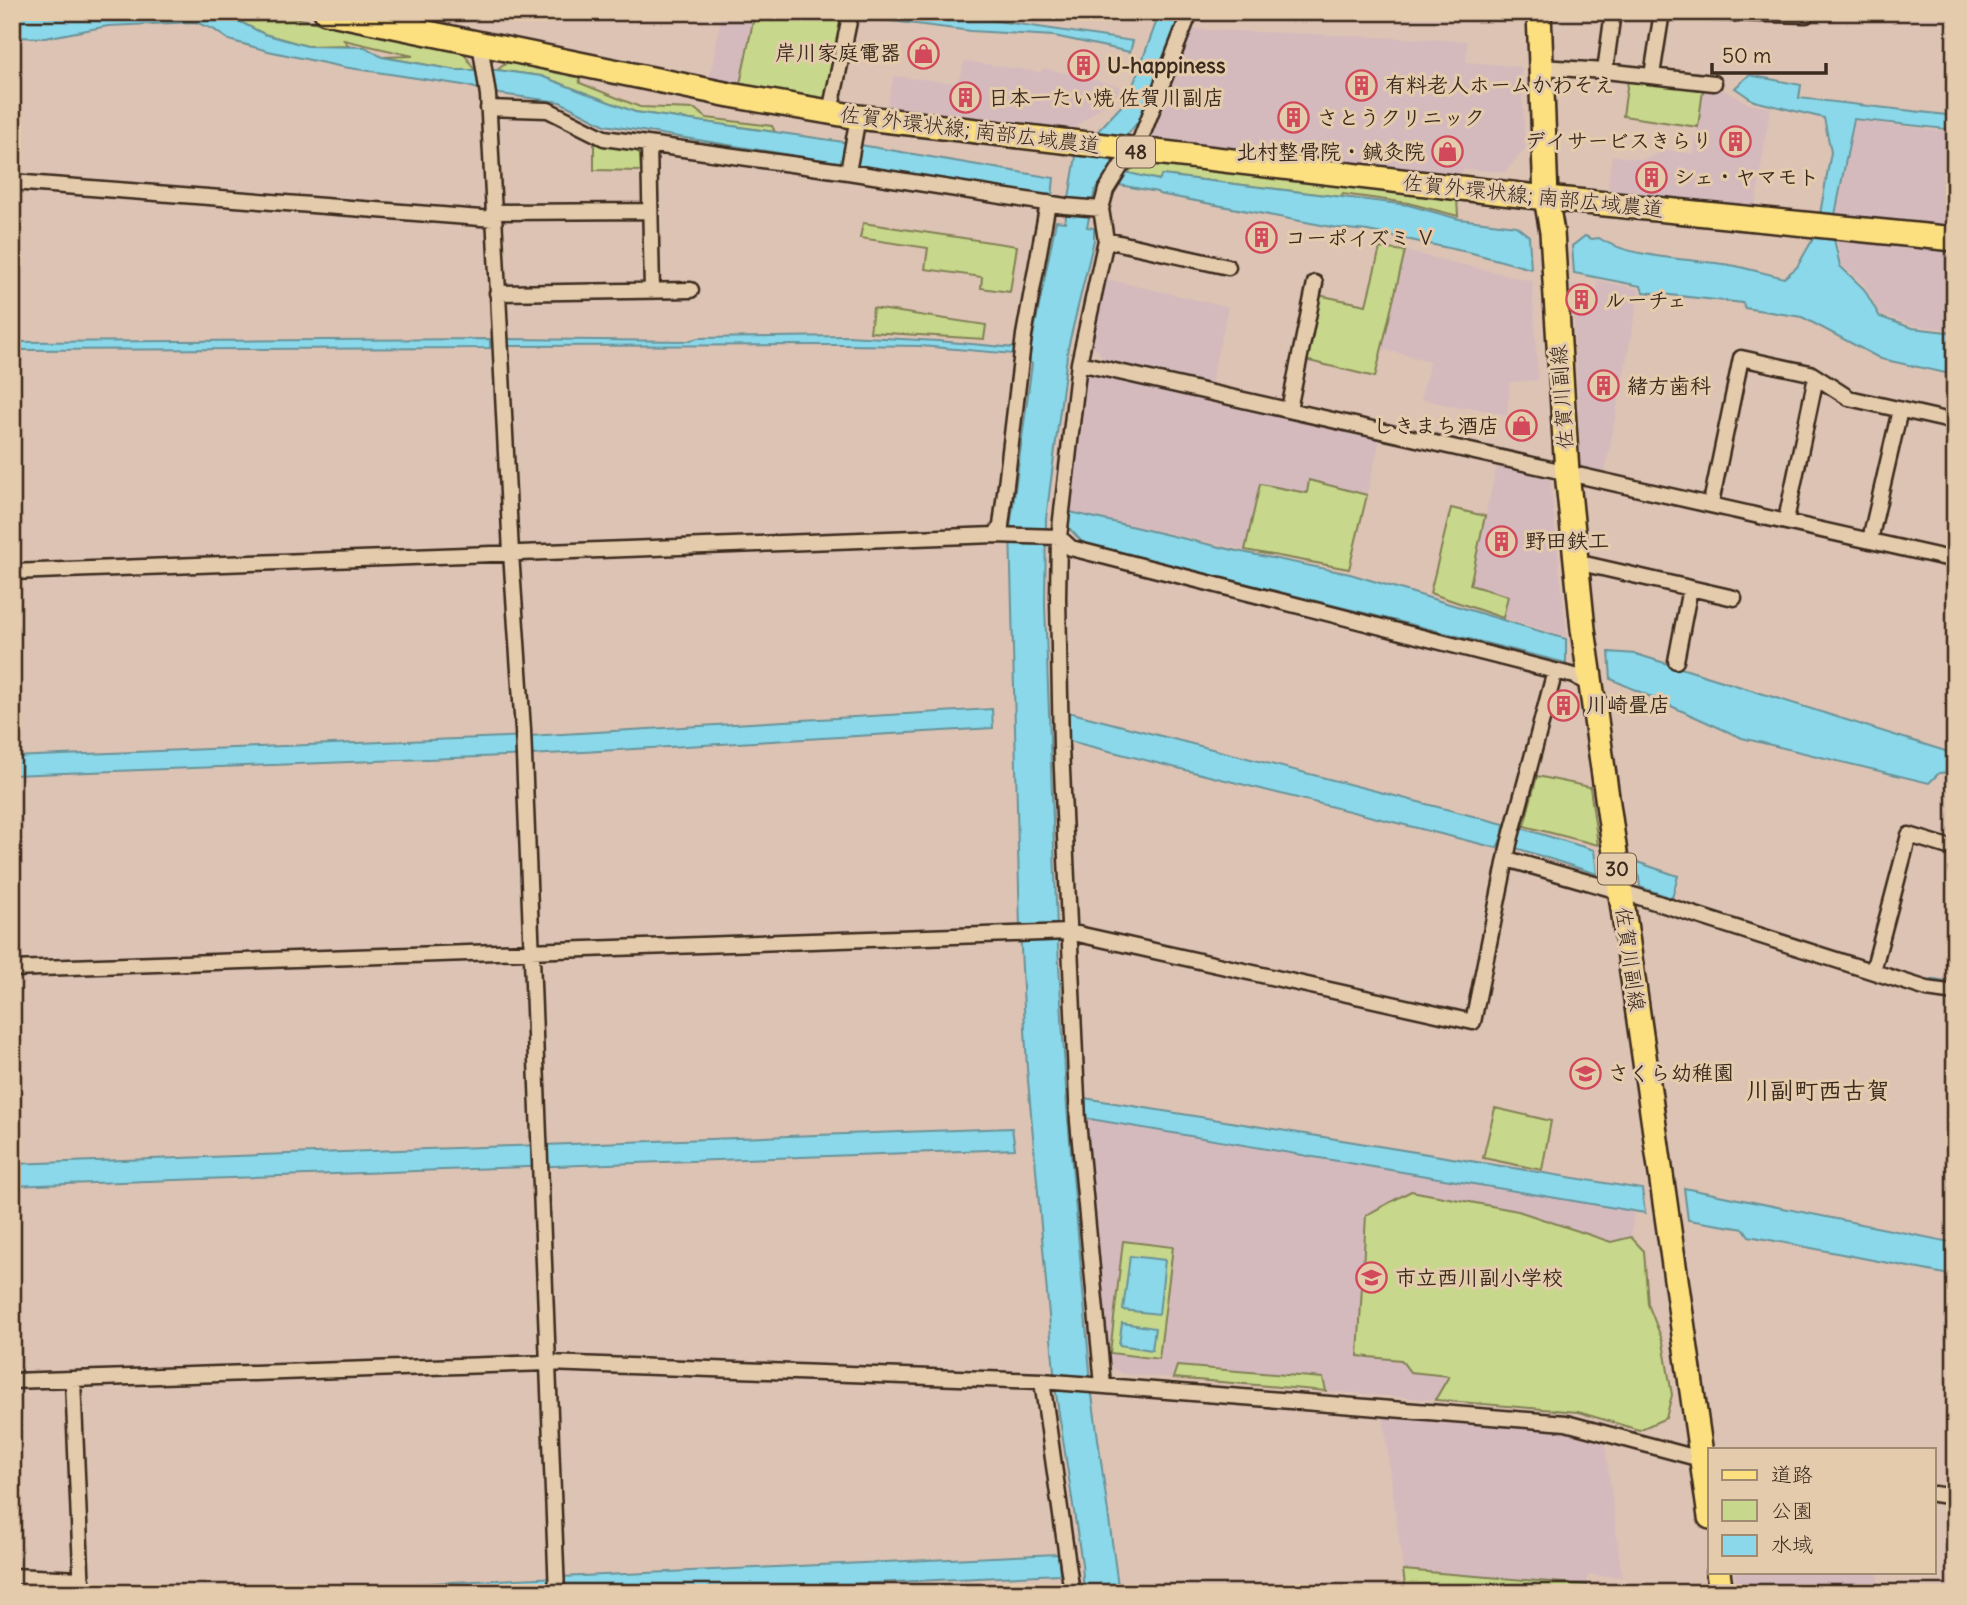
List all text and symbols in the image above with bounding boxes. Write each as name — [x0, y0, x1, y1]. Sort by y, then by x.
scale bar — [1712, 32, 1825, 76]
shop icon: 岸川家庭電器 — [907, 36, 941, 70]
place label: 岸川家庭電器 — [775, 39, 901, 66]
text: 50 m — [1722, 42, 1771, 69]
building icon: U-happiness — [1067, 49, 1101, 83]
place label: U-happiness — [1107, 52, 1226, 79]
building icon: 有料老人ホームかわそえ — [1345, 68, 1379, 102]
place label: 有料老人ホームかわそえ — [1385, 71, 1615, 98]
building icon: 日本一たい焼 佐賀川副店 — [948, 81, 982, 115]
place label: 日本一たい焼 佐賀川副店 — [988, 84, 1224, 111]
street label: 佐賀外環状線; 南部広域農道 — [838, 100, 1102, 159]
building icon: さとうクリニック — [1277, 101, 1311, 135]
place label: さとうクリニック — [1317, 104, 1485, 131]
building icon: デイサービスきらり — [1719, 124, 1753, 158]
place label: デイサービスきらり — [1525, 127, 1713, 154]
shop icon: 北村整骨院・鍼灸院 — [1431, 135, 1465, 169]
road number: 48 — [1117, 136, 1155, 168]
place label: 北村整骨院・鍼灸院 — [1236, 138, 1425, 165]
building icon: シェ・ヤマモト — [1634, 160, 1668, 194]
place label: シェ・ヤマモト — [1674, 163, 1819, 190]
street label: 佐賀外環状線; 南部広域農道 — [1401, 168, 1665, 223]
building icon: コーポイズミ Ⅴ — [1245, 221, 1279, 255]
place label: コーポイズミ Ⅴ — [1285, 224, 1436, 251]
building icon: ルーチェ — [1565, 283, 1599, 317]
place label: ルーチェ — [1605, 286, 1687, 313]
street label: 佐賀川副線 — [1544, 344, 1579, 450]
building icon: 緒方歯科 — [1587, 369, 1621, 403]
place label: 緒方歯科 — [1627, 372, 1711, 399]
shop icon: しきまち酒店 — [1505, 409, 1539, 443]
place label: しきまち酒店 — [1373, 412, 1499, 439]
building icon: 野田鉄工 — [1485, 524, 1519, 558]
place label: 野田鉄工 — [1525, 527, 1609, 554]
building icon: 川崎畳店 — [1546, 688, 1580, 722]
place label: 川崎畳店 — [1586, 691, 1670, 718]
road number: 30 — [1598, 854, 1636, 884]
street label: 佐賀川副線 — [1610, 905, 1651, 1013]
school or university icon: さくら幼稚園 — [1568, 1056, 1602, 1090]
place label: さくら幼稚園 — [1608, 1059, 1734, 1086]
district label: 川副町西古賀 — [1746, 1075, 1890, 1105]
school or university icon: 市立西川副小学校 — [1355, 1261, 1389, 1295]
place label: 市立西川副小学校 — [1395, 1264, 1563, 1291]
legend — [1708, 1448, 1936, 1574]
text: 道路 — [1771, 1461, 1813, 1488]
text: 公園 — [1771, 1497, 1813, 1524]
text: 水域 — [1771, 1531, 1813, 1558]

